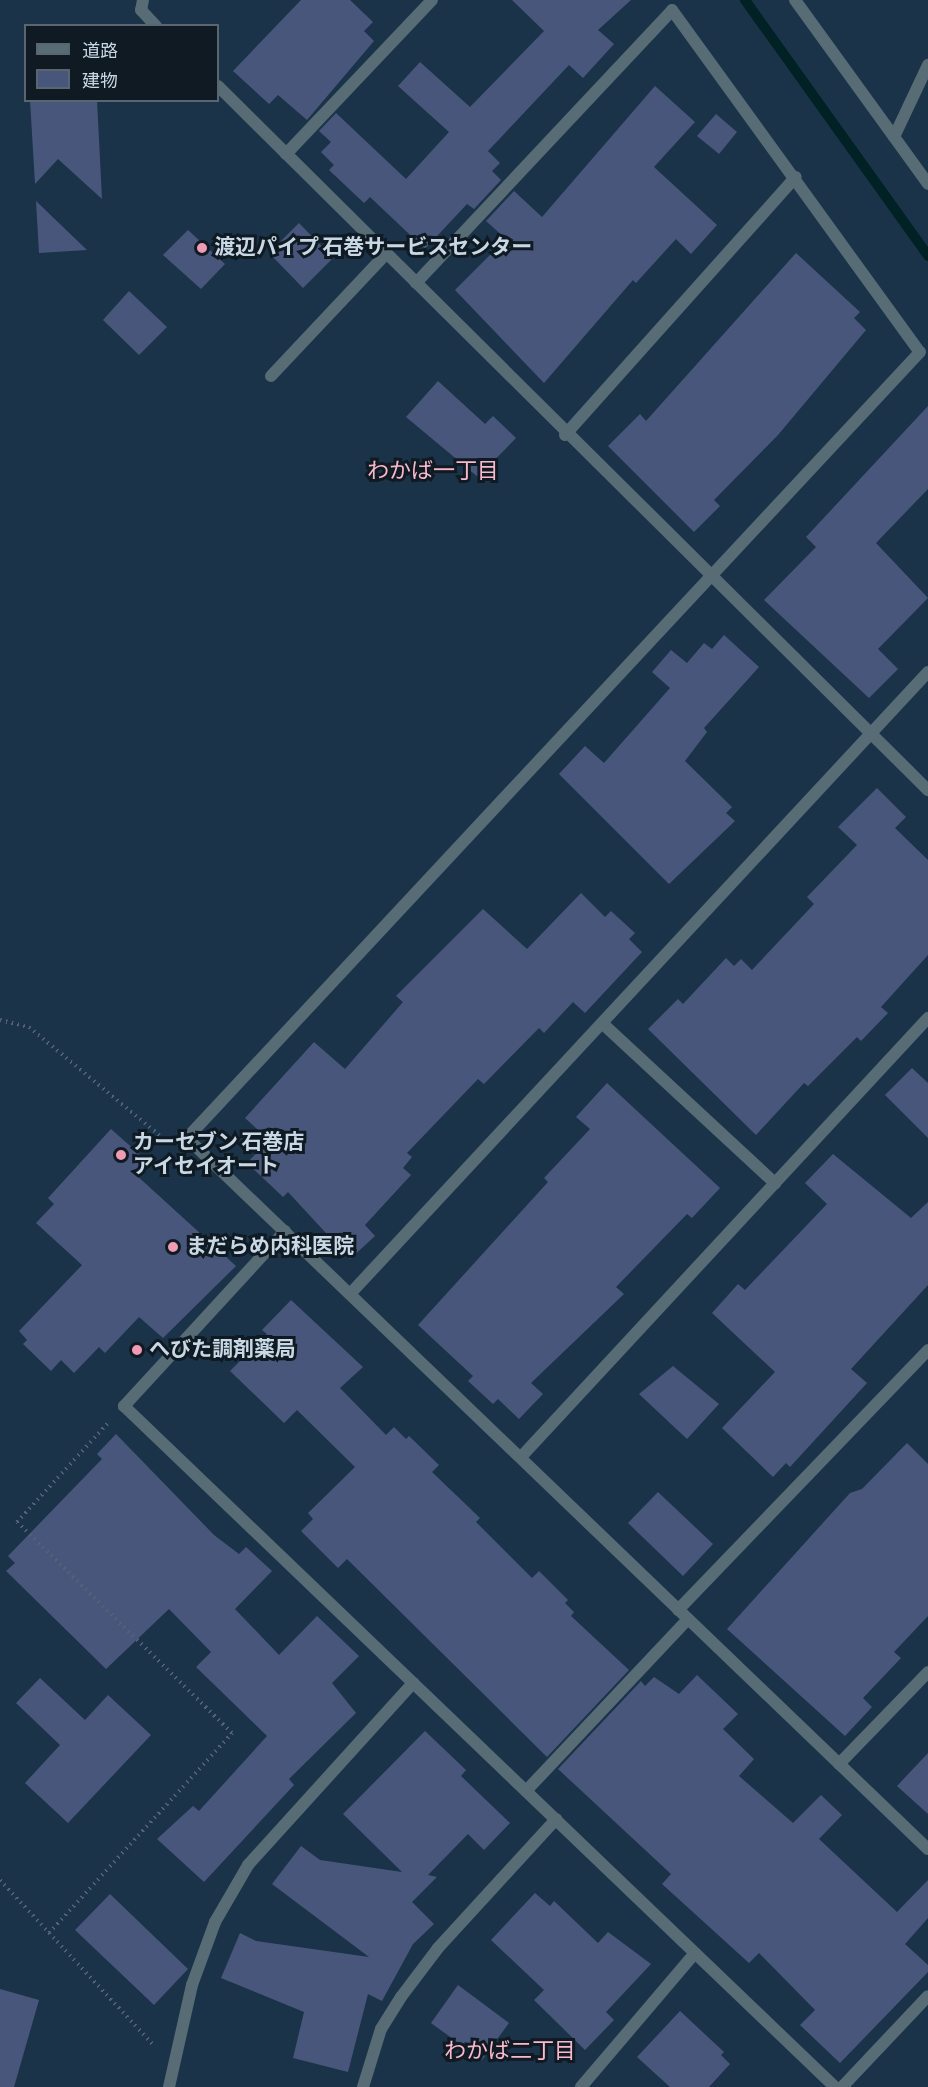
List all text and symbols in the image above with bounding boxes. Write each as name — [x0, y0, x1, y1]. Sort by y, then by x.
legend — [24, 24, 219, 102]
text: 道路 — [82, 41, 118, 62]
text: 建物 — [82, 71, 118, 92]
place label: 渡辺パイプ 石巻サービスセンター — [214, 235, 532, 261]
marker: 渡辺パイプ 石巻サービスセンター — [195, 241, 209, 255]
district label: わかば一丁目 — [367, 459, 499, 485]
place label: カーセブン 石巻店 アイセイオート — [133, 1130, 304, 1180]
marker: カーセブン 石巻店 アイセイオート — [114, 1148, 128, 1162]
place label: まだらめ内科医院 — [186, 1234, 354, 1260]
marker: まだらめ内科医院 — [164, 1238, 182, 1256]
place label: へびた調剤薬局 — [149, 1337, 296, 1363]
marker: へびた調剤薬局 — [130, 1343, 144, 1357]
district label: わかば二丁目 — [444, 2039, 576, 2065]

